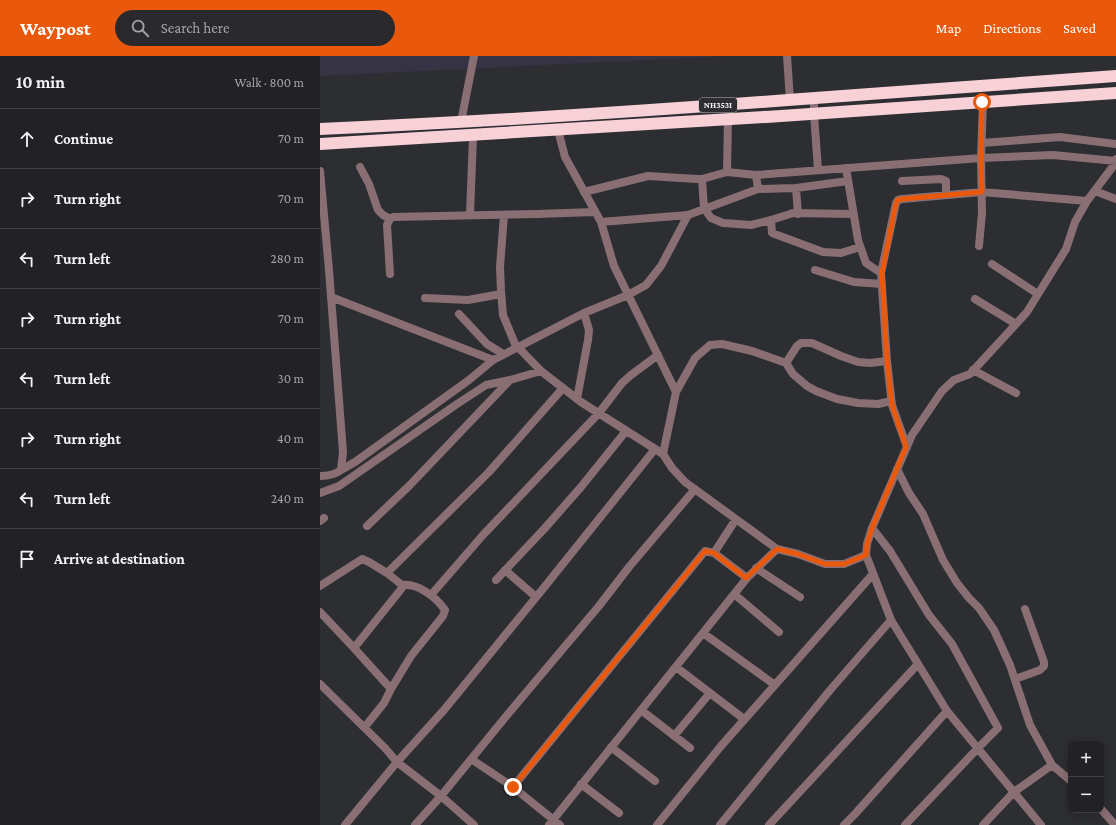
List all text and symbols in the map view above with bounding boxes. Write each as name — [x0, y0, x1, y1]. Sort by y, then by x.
search box — [115, 10, 395, 46]
icon: search — [129, 17, 151, 39]
text: Waypost — [20, 18, 91, 39]
text: Search here — [161, 20, 229, 36]
text: Map — [936, 20, 961, 36]
text: Directions — [983, 20, 1041, 36]
text: Saved — [1063, 20, 1096, 36]
text: 10 min — [16, 73, 65, 92]
text: Walk · 800 m — [234, 75, 304, 90]
route start — [973, 93, 991, 111]
road number: NH353I — [699, 98, 737, 112]
icon: ahead — [16, 128, 38, 150]
text: Continue — [54, 131, 113, 147]
text: 70 m — [278, 131, 304, 146]
icon: right — [16, 188, 38, 210]
text: Turn right — [54, 191, 121, 207]
text: 70 m — [278, 191, 304, 206]
icon: left — [16, 248, 38, 270]
text: Turn left — [54, 251, 110, 267]
text: 280 m — [271, 251, 304, 266]
icon: right — [16, 308, 38, 330]
text: Turn right — [54, 311, 121, 327]
text: 70 m — [278, 311, 304, 326]
icon: left — [16, 368, 38, 390]
text: Turn left — [54, 371, 110, 387]
text: 30 m — [278, 371, 304, 386]
icon: right — [16, 428, 38, 450]
text: Turn right — [54, 431, 121, 447]
text: 40 m — [277, 431, 304, 446]
icon: left — [16, 488, 38, 510]
text: Turn left — [54, 491, 110, 507]
text: 240 m — [271, 491, 304, 506]
icon: arrive — [16, 548, 38, 570]
text: Arrive at destination — [54, 551, 185, 567]
map controls — [1068, 741, 1104, 813]
button: + — [1068, 741, 1104, 777]
button: − — [1068, 777, 1104, 813]
route end — [504, 778, 522, 796]

